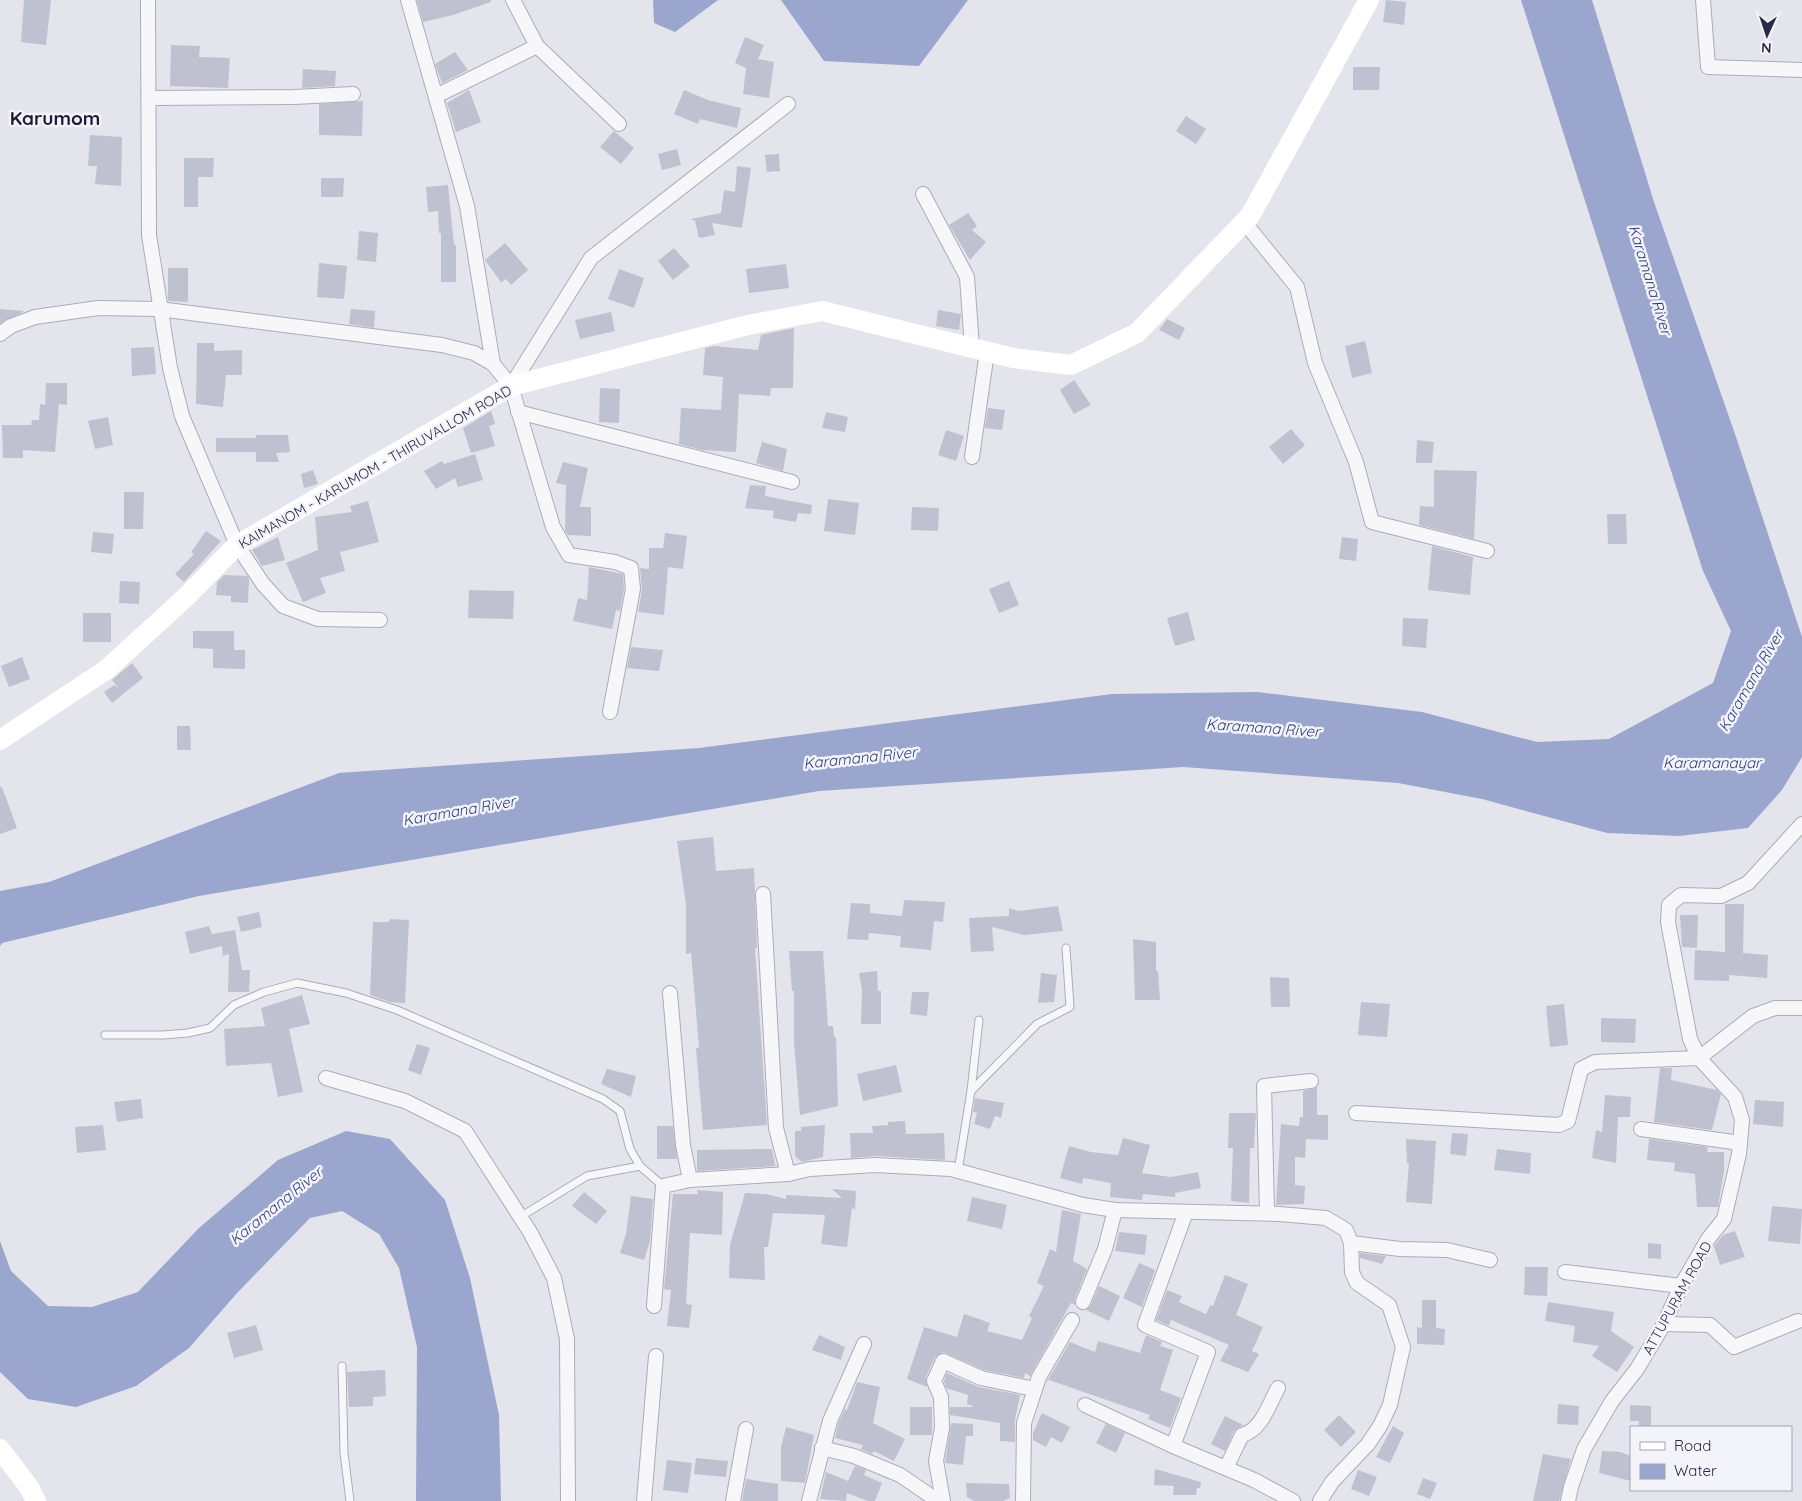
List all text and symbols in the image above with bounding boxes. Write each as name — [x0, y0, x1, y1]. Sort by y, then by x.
north arrow — [1742, 10, 1792, 60]
text: N — [1761, 39, 1772, 57]
district label: Karumom — [10, 106, 100, 130]
water label: Karamana River — [1625, 223, 1677, 339]
street label: KAIMANOM - KARUMOM - THIRUVALLOM ROAD — [235, 381, 515, 553]
water label: Karamana River — [1714, 625, 1788, 735]
water label: Karamana River — [1206, 714, 1323, 741]
water label: Karamana River — [802, 742, 920, 773]
water label: Karamanayar — [1663, 753, 1763, 772]
water label: Karamana River — [401, 791, 519, 830]
water label: Karamana River — [225, 1161, 328, 1249]
street label: ATTUPURAM ROAD — [1638, 1238, 1716, 1358]
legend — [1630, 1426, 1792, 1491]
text: Road — [1674, 1436, 1711, 1455]
text: Water — [1674, 1461, 1717, 1480]

